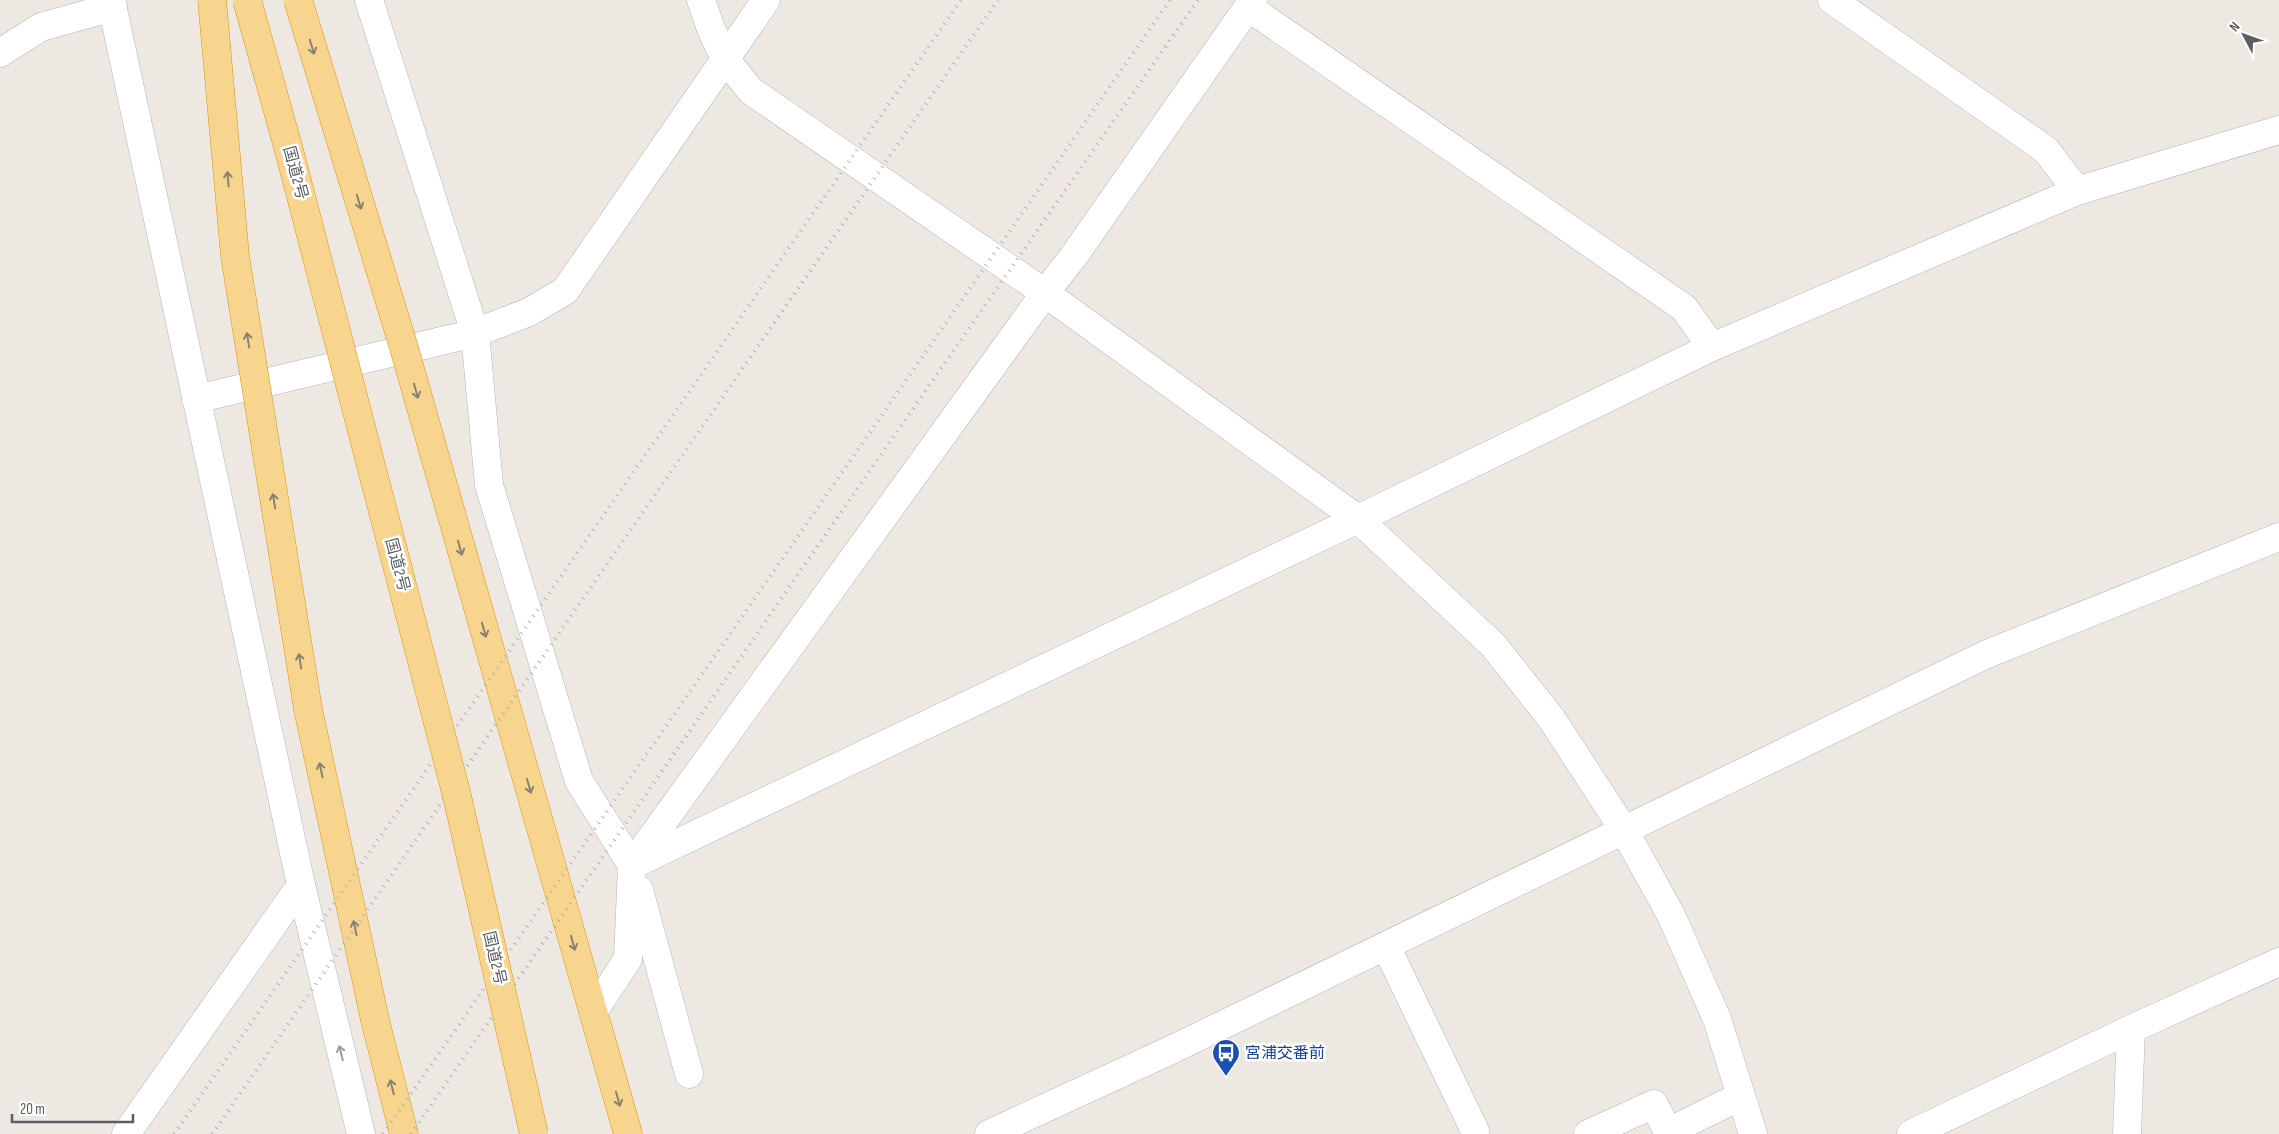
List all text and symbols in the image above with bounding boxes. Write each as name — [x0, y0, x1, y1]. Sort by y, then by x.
north arrow — [2219, 10, 2269, 60]
text: N — [2226, 18, 2243, 35]
one-way arrow — [307, 38, 317, 54]
street label: 国道2号 — [279, 144, 311, 202]
one-way arrow — [223, 172, 233, 188]
one-way arrow — [355, 194, 365, 210]
one-way arrow — [243, 333, 253, 349]
one-way arrow — [412, 383, 421, 399]
one-way arrow — [269, 493, 279, 509]
street label: 国道2号 — [381, 536, 413, 594]
one-way arrow — [456, 539, 466, 555]
one-way arrow — [480, 622, 489, 638]
one-way arrow — [295, 654, 305, 670]
one-way arrow — [316, 762, 325, 778]
one-way arrow — [524, 778, 534, 794]
one-way arrow — [350, 921, 359, 937]
street label: 国道2号 — [479, 929, 509, 987]
one-way arrow — [569, 934, 579, 950]
bus stop icon: 宮浦交番前 — [1211, 1038, 1241, 1077]
place label: 宮浦交番前 — [1245, 1044, 1325, 1063]
one-way arrow — [336, 1045, 345, 1061]
one-way arrow — [387, 1079, 396, 1095]
one-way arrow — [614, 1091, 623, 1107]
scale bar — [12, 1092, 134, 1124]
text: 20 m — [20, 1100, 45, 1119]

